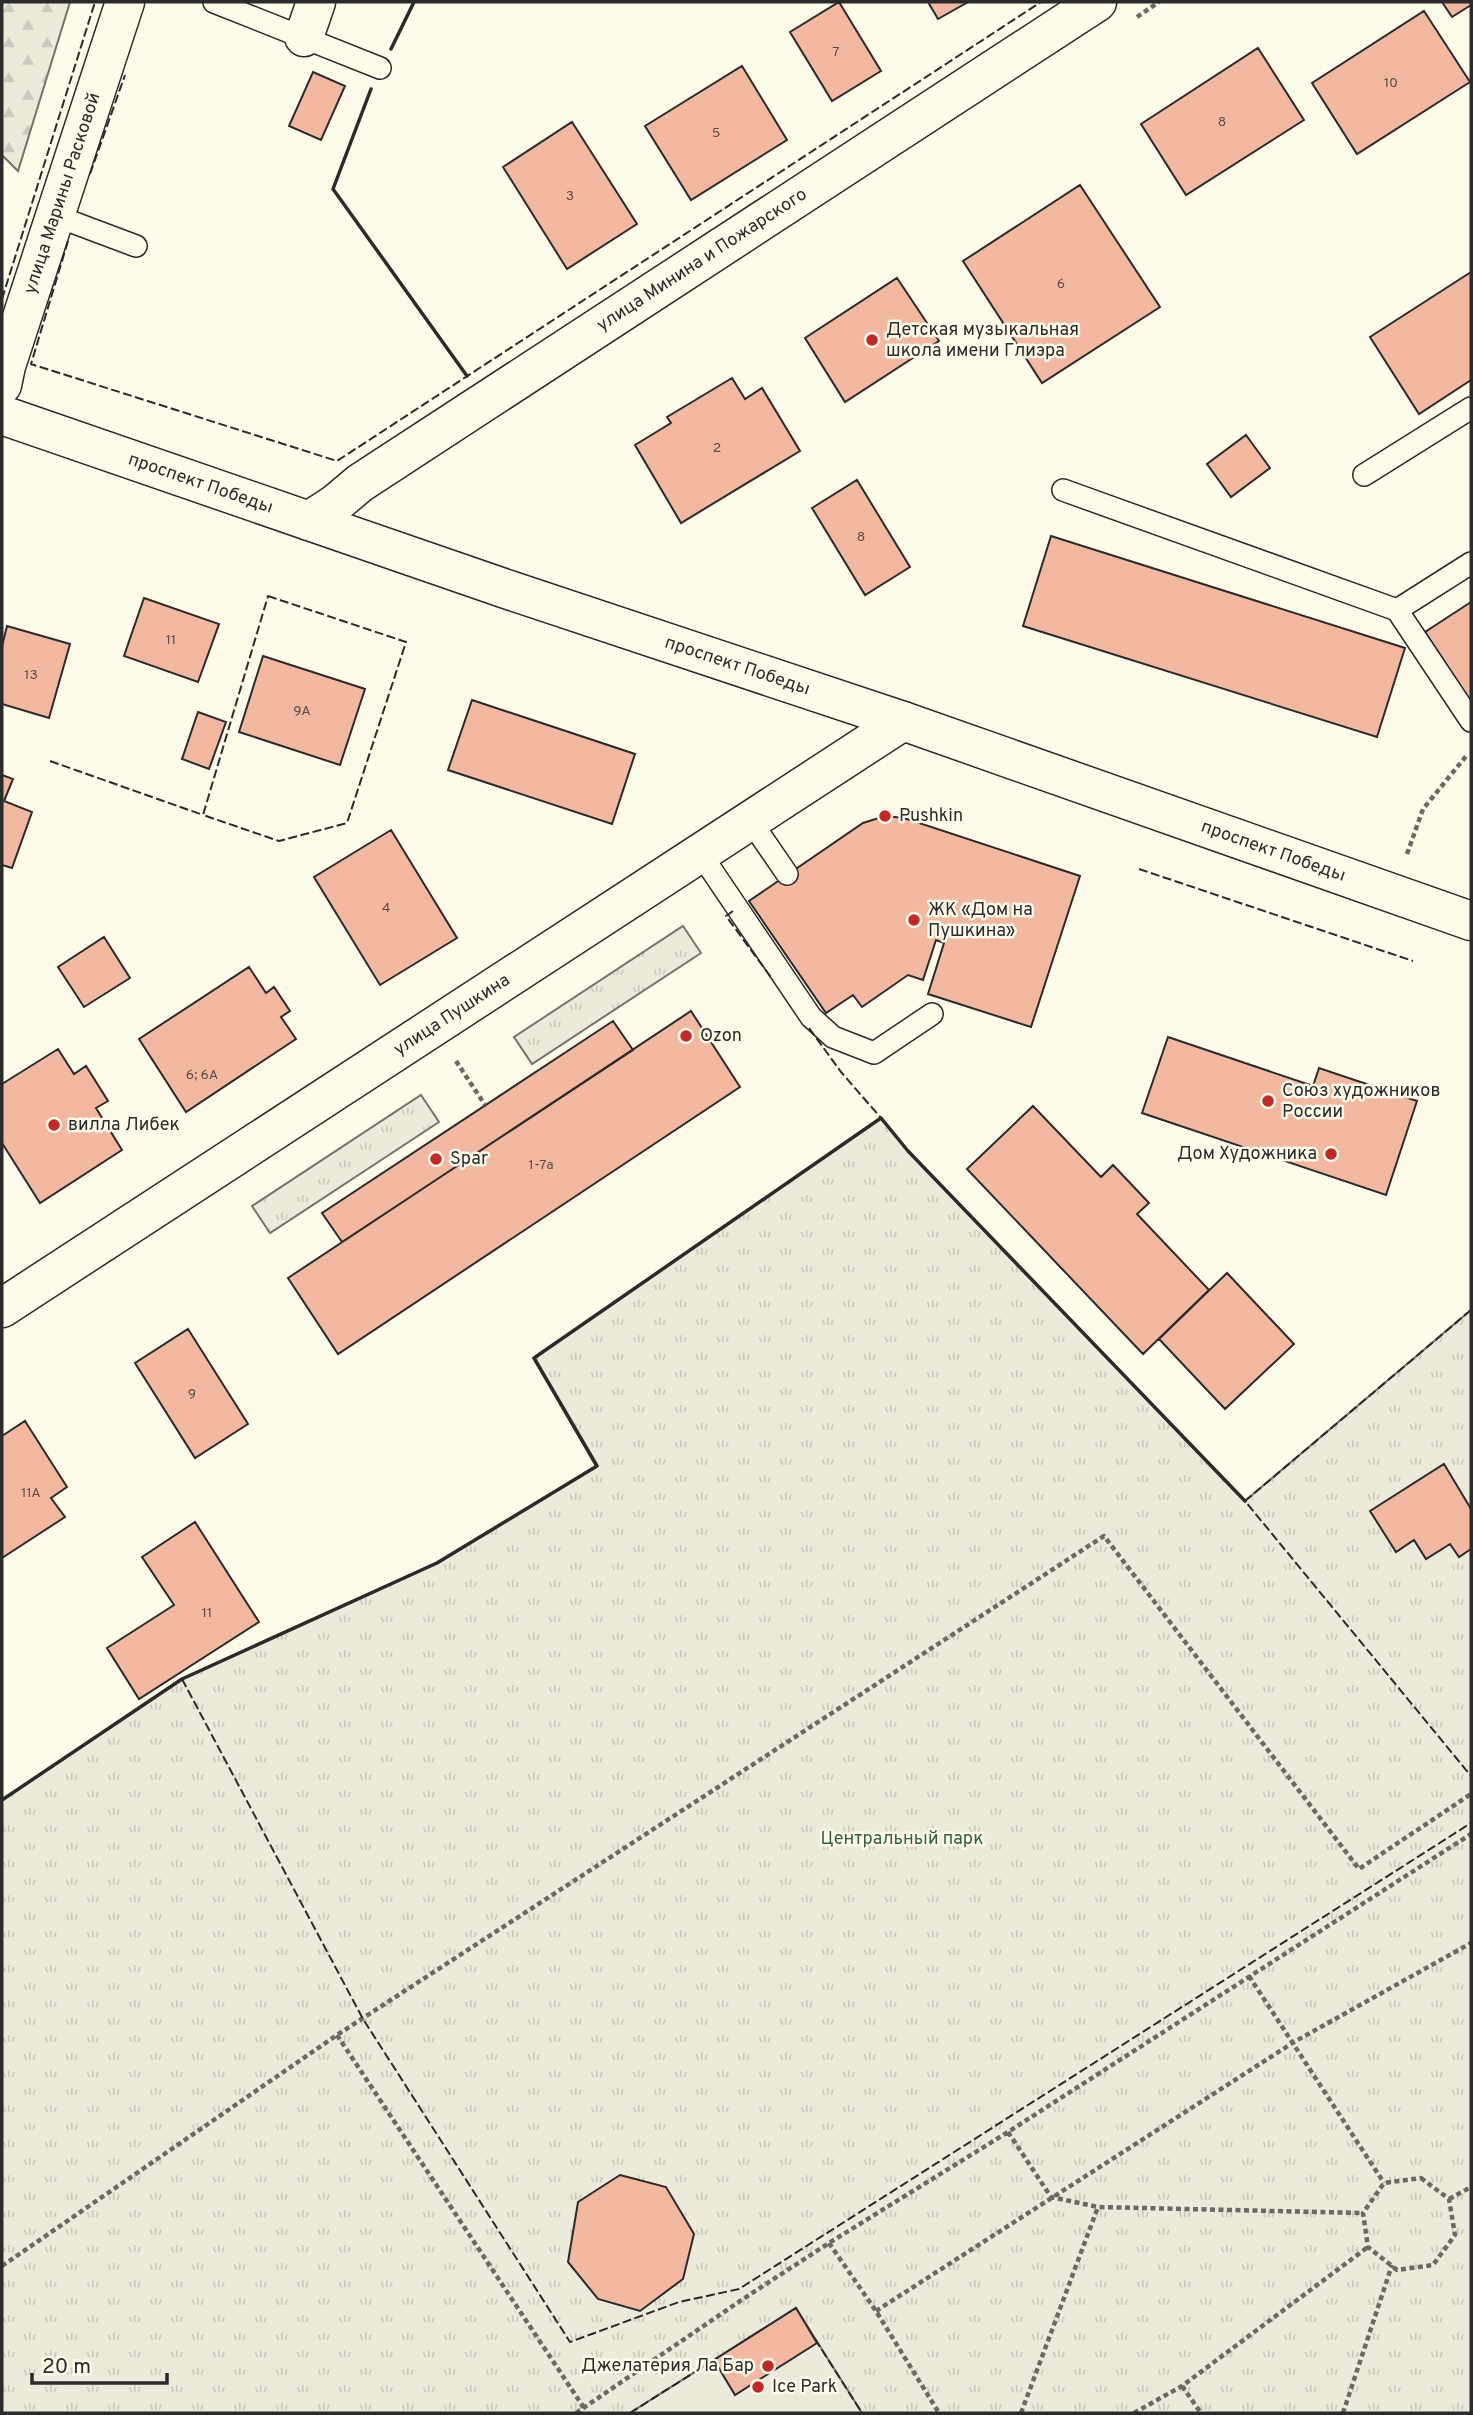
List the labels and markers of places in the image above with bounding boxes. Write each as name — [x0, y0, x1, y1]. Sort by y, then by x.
place label: Детская музыкальная школа имени Глиэра — [886, 319, 1079, 363]
marker: Детская музыкальная школа имени Глиэра — [864, 332, 880, 348]
place label: Pushkin — [899, 805, 963, 828]
marker: Pushkin — [877, 808, 893, 824]
place label: ЖК «Дом на Пушкина» — [928, 899, 1033, 943]
marker: ЖК «Дом на Пушкина» — [906, 912, 922, 928]
place label: Ozon — [700, 1025, 742, 1048]
marker: Ozon — [678, 1028, 694, 1044]
place label: Союз художников России — [1282, 1080, 1440, 1124]
marker: Союз художников России — [1260, 1093, 1276, 1109]
place label: вилла Либек — [68, 1114, 180, 1137]
marker: вилла Либек — [46, 1117, 62, 1133]
place label: Дом Художника — [1177, 1143, 1317, 1166]
marker: Дом Художника — [1323, 1146, 1339, 1162]
place label: Spar — [450, 1148, 488, 1171]
marker: Spar — [428, 1151, 444, 1167]
place label: Джелатерия Ла Бар — [581, 2355, 754, 2378]
marker: Джелатерия Ла Бар — [760, 2358, 776, 2374]
place label: Ice Park — [772, 2376, 837, 2399]
marker: Ice Park — [750, 2379, 766, 2395]

